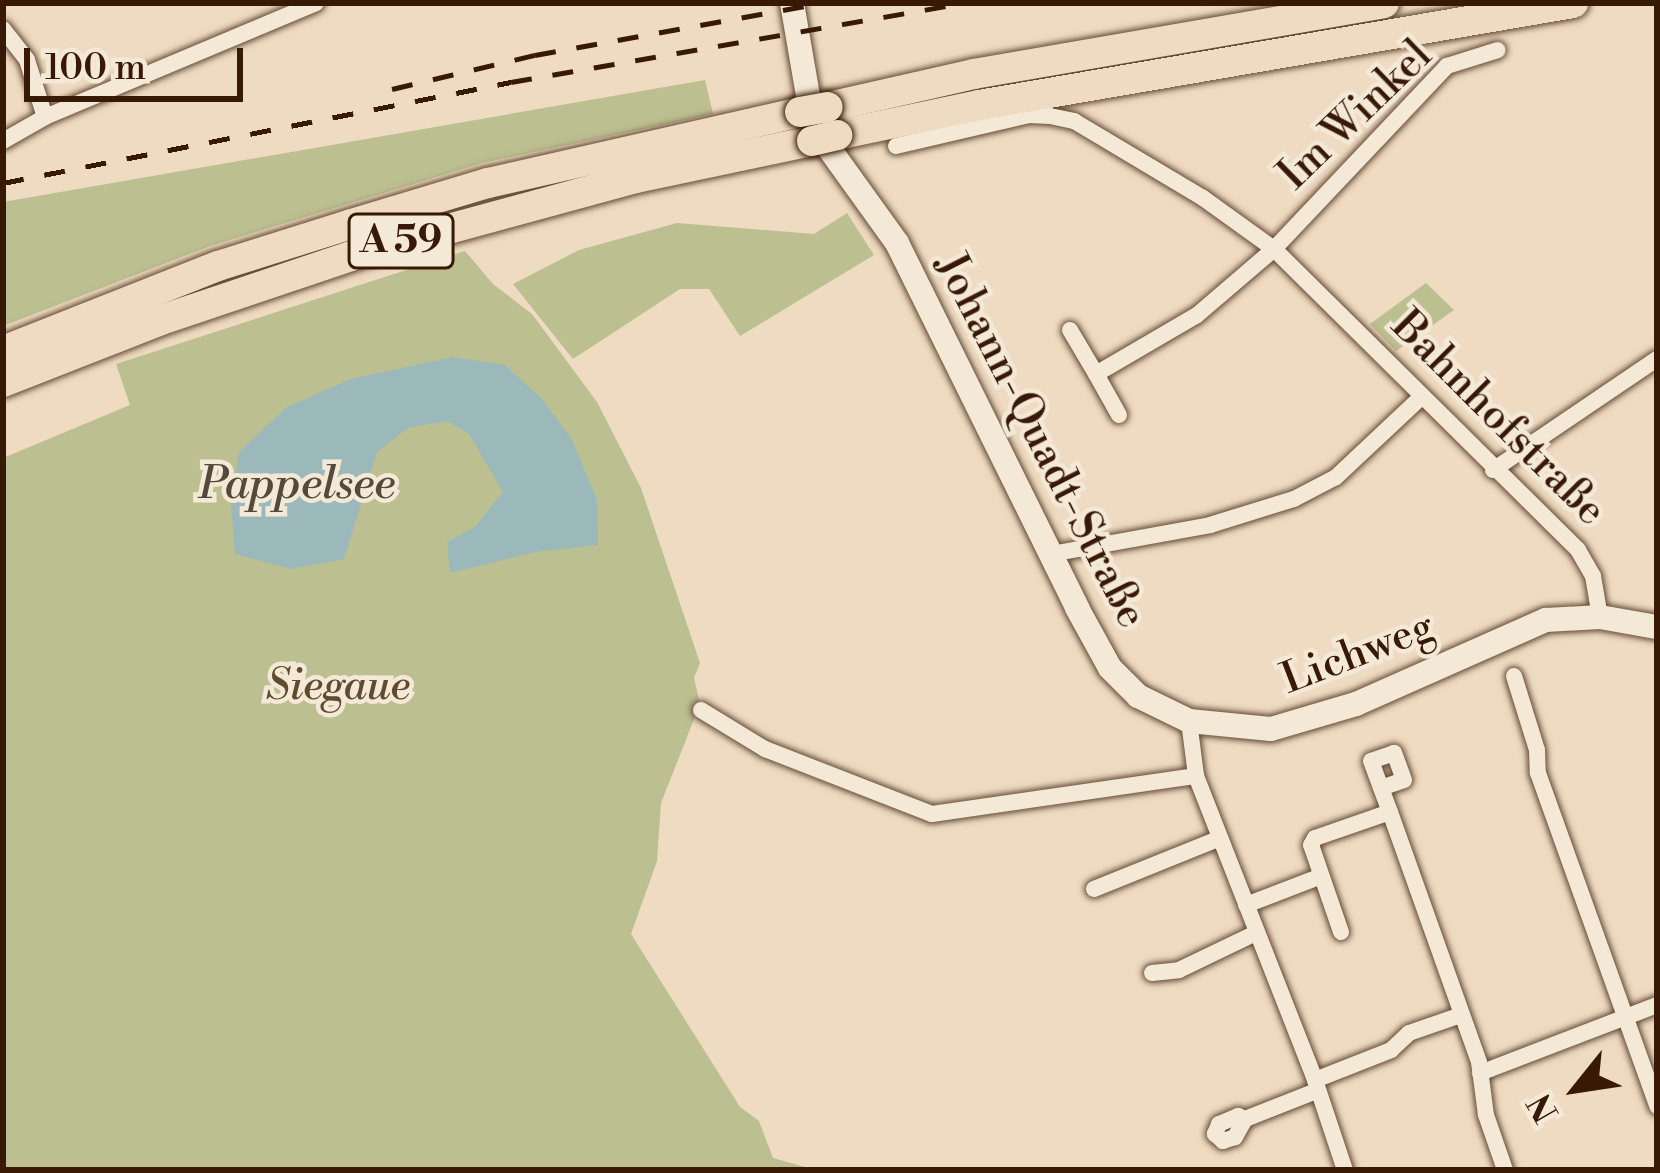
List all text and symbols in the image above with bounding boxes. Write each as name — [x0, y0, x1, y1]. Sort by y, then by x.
scale bar — [30, 24, 249, 98]
street label: Im Winkel — [1269, 31, 1443, 201]
text: 100 m — [45, 46, 146, 91]
road number: A 59 — [347, 208, 455, 274]
street label: Johann-Quadt-Straße — [924, 246, 1156, 636]
street label: Bahnhofstraße — [1380, 301, 1616, 537]
water label: Pappelsee — [199, 458, 395, 512]
street label: Lichweg — [1275, 602, 1441, 706]
park label: Siegaue — [266, 662, 410, 712]
north arrow — [1516, 1029, 1636, 1149]
text: N — [1520, 1086, 1569, 1129]

